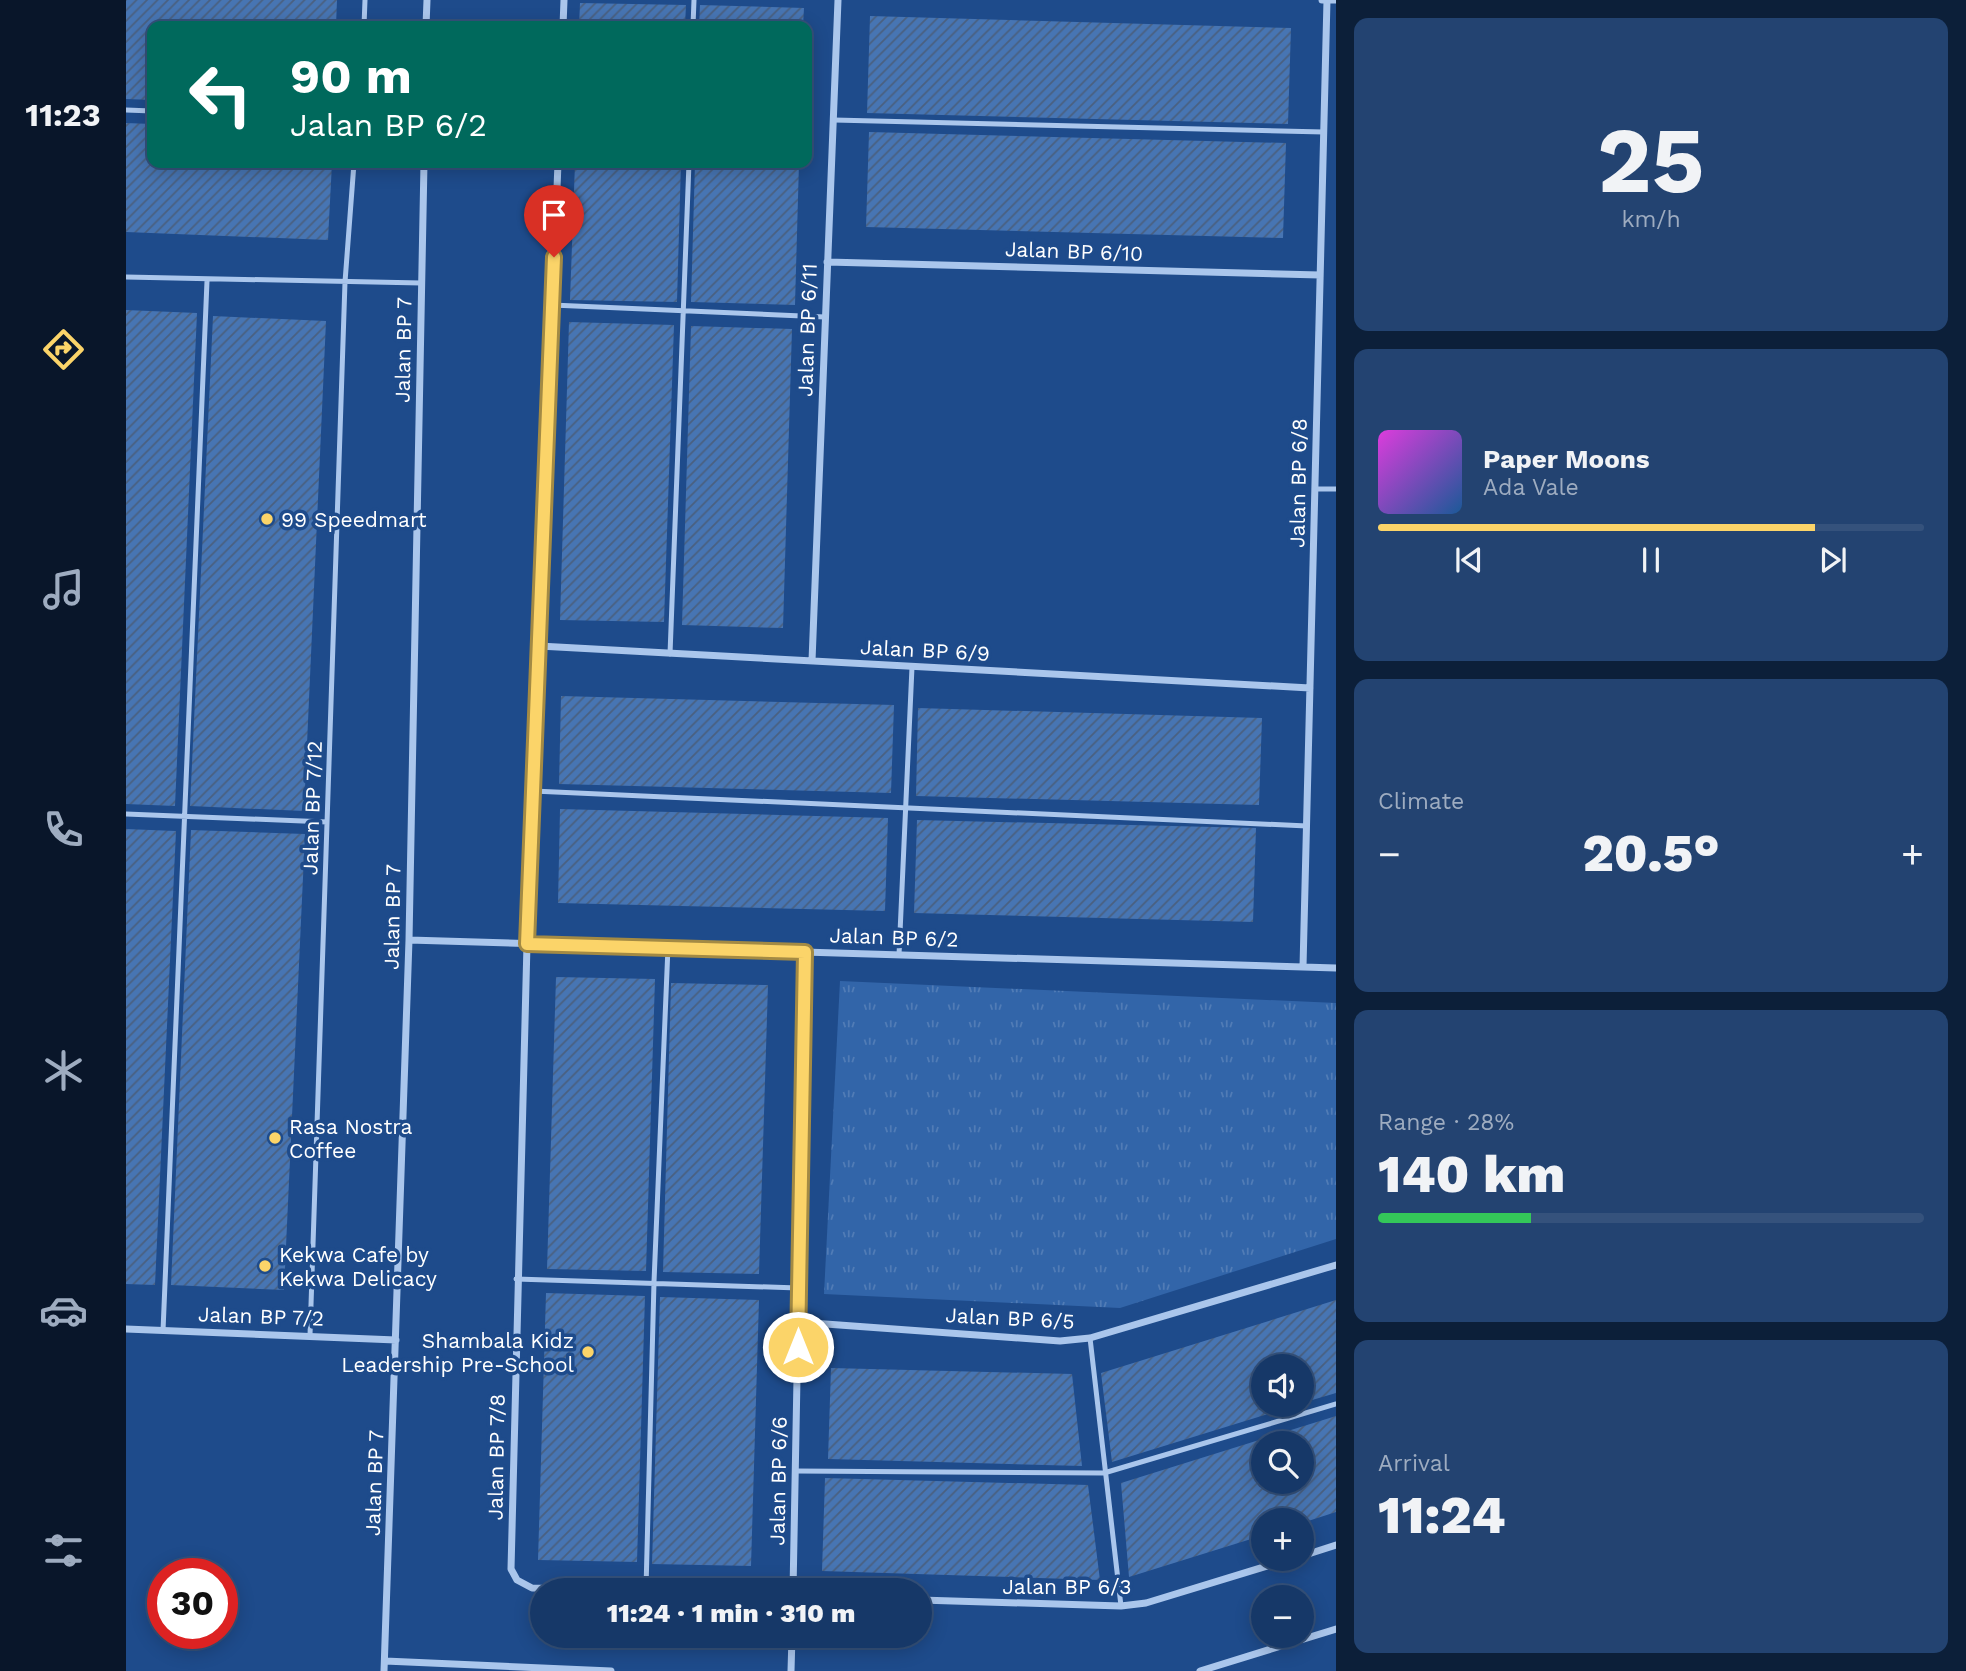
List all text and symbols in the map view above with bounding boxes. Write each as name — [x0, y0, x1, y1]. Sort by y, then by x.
text: 90 m — [290, 47, 412, 105]
icon: left — [175, 49, 266, 140]
text: 11:23 — [25, 96, 101, 134]
text: Jalan BP 6/2 — [290, 106, 487, 144]
text: 25 — [1597, 107, 1705, 214]
pin — [524, 185, 584, 257]
icon: arrive — [535, 196, 573, 234]
text: km/h — [1621, 206, 1681, 233]
street label: Jalan BP 6/10 — [1004, 236, 1144, 266]
street label: Jalan BP 6/11 — [792, 263, 822, 397]
street label: Jalan BP 7 — [390, 297, 416, 403]
icon: directions — [39, 325, 88, 374]
street label: Jalan BP 6/8 — [1284, 418, 1312, 548]
text: Paper Moons — [1483, 444, 1650, 474]
text: Ada Vale — [1483, 474, 1579, 501]
place label: 99 Speedmart — [281, 507, 427, 532]
marker: 99 Speedmart — [259, 511, 275, 527]
icon: previous — [1450, 541, 1488, 579]
icon: pause — [1632, 541, 1670, 579]
icon: next — [1814, 541, 1852, 579]
icon: music — [39, 565, 88, 614]
street label: Jalan BP 6/9 — [859, 634, 991, 666]
street label: Jalan BP 7/12 — [297, 740, 327, 876]
text: Climate — [1378, 788, 1464, 815]
icon: phone — [39, 805, 88, 854]
text: 20.5° — [1582, 823, 1720, 884]
text: − — [1378, 832, 1401, 876]
text: + — [1901, 832, 1924, 876]
street label: Jalan BP 7 — [379, 864, 405, 970]
street label: Jalan BP 6/2 — [829, 922, 959, 952]
icon: climate — [39, 1046, 88, 1095]
text: Range · 28% — [1378, 1109, 1514, 1136]
place label: Rasa Nostra Coffee — [289, 1114, 412, 1163]
marker: Rasa Nostra Coffee — [267, 1130, 283, 1146]
text: 140 km — [1378, 1144, 1565, 1205]
place label: Kekwa Cafe by Kekwa Delicacy — [279, 1242, 437, 1291]
marker: Kekwa Cafe by Kekwa Delicacy — [257, 1258, 273, 1274]
icon: car — [39, 1286, 88, 1335]
street label: Jalan BP 7/2 — [197, 1301, 325, 1331]
street label: Jalan BP 6/5 — [945, 1302, 1075, 1334]
position arrow — [761, 1310, 835, 1384]
place label: Shambala Kidz Leadership Pre-School — [341, 1328, 575, 1377]
marker: Shambala Kidz Leadership Pre-School — [580, 1344, 596, 1360]
map controls — [1251, 1354, 1314, 1648]
button: sound — [1251, 1354, 1314, 1417]
street label: Jalan BP 7/8 — [482, 1393, 510, 1521]
street label: Jalan BP 6/6 — [764, 1416, 792, 1546]
street label: Jalan BP 7 — [360, 1429, 388, 1536]
button: search — [1251, 1431, 1314, 1494]
text: Arrival — [1378, 1450, 1450, 1477]
text: 11:24 — [1378, 1485, 1505, 1546]
button: + — [1251, 1508, 1314, 1571]
icon: filters — [39, 1526, 88, 1575]
speed limit sign: 30 — [147, 1558, 238, 1649]
street label: Jalan BP 6/3 — [1002, 1574, 1132, 1599]
button: − — [1251, 1585, 1314, 1648]
text: 11:24 · 1 min · 310 m — [607, 1598, 855, 1628]

